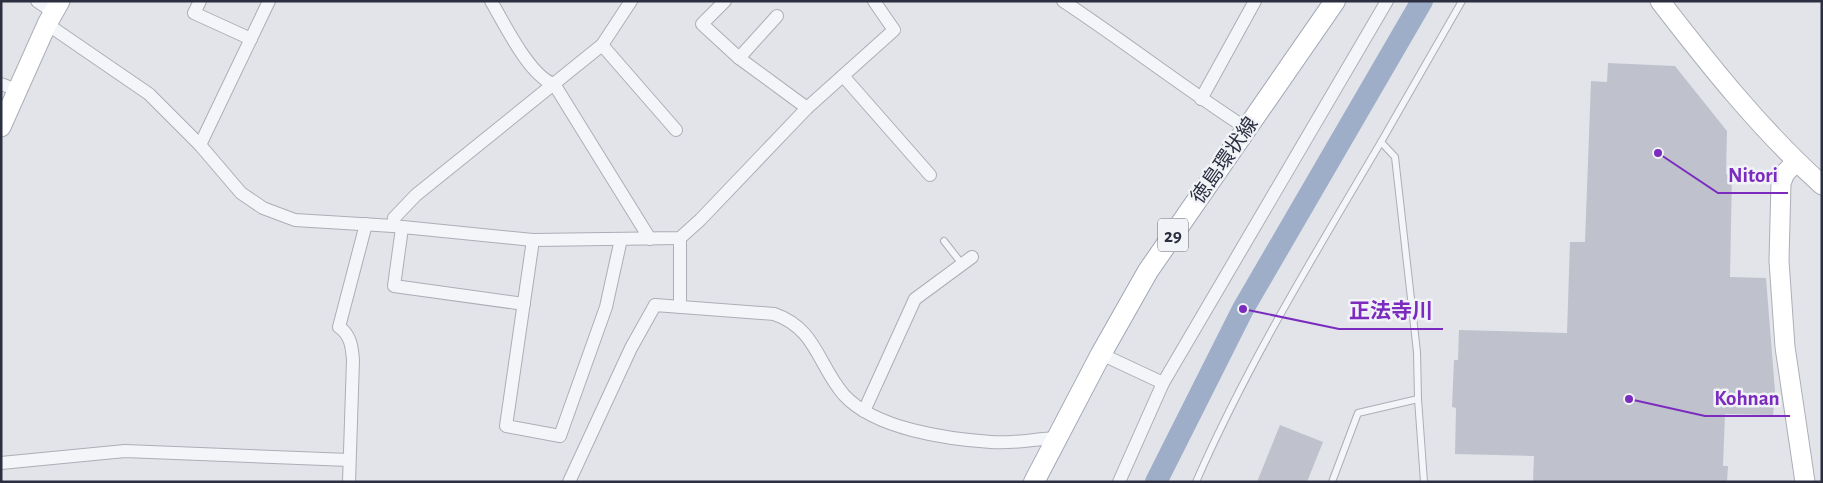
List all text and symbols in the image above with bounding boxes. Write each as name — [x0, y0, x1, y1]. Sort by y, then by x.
street label: 徳島環状線 — [1186, 113, 1262, 207]
callout: Nitori — [1718, 157, 1788, 193]
text: Nitori — [1728, 165, 1778, 186]
road number: 29 — [1158, 218, 1188, 252]
callout: 正法寺川 — [1339, 293, 1443, 329]
text: 正法寺川 — [1349, 300, 1433, 322]
callout: Kohnan — [1705, 380, 1790, 416]
text: Kohnan — [1714, 388, 1780, 409]

